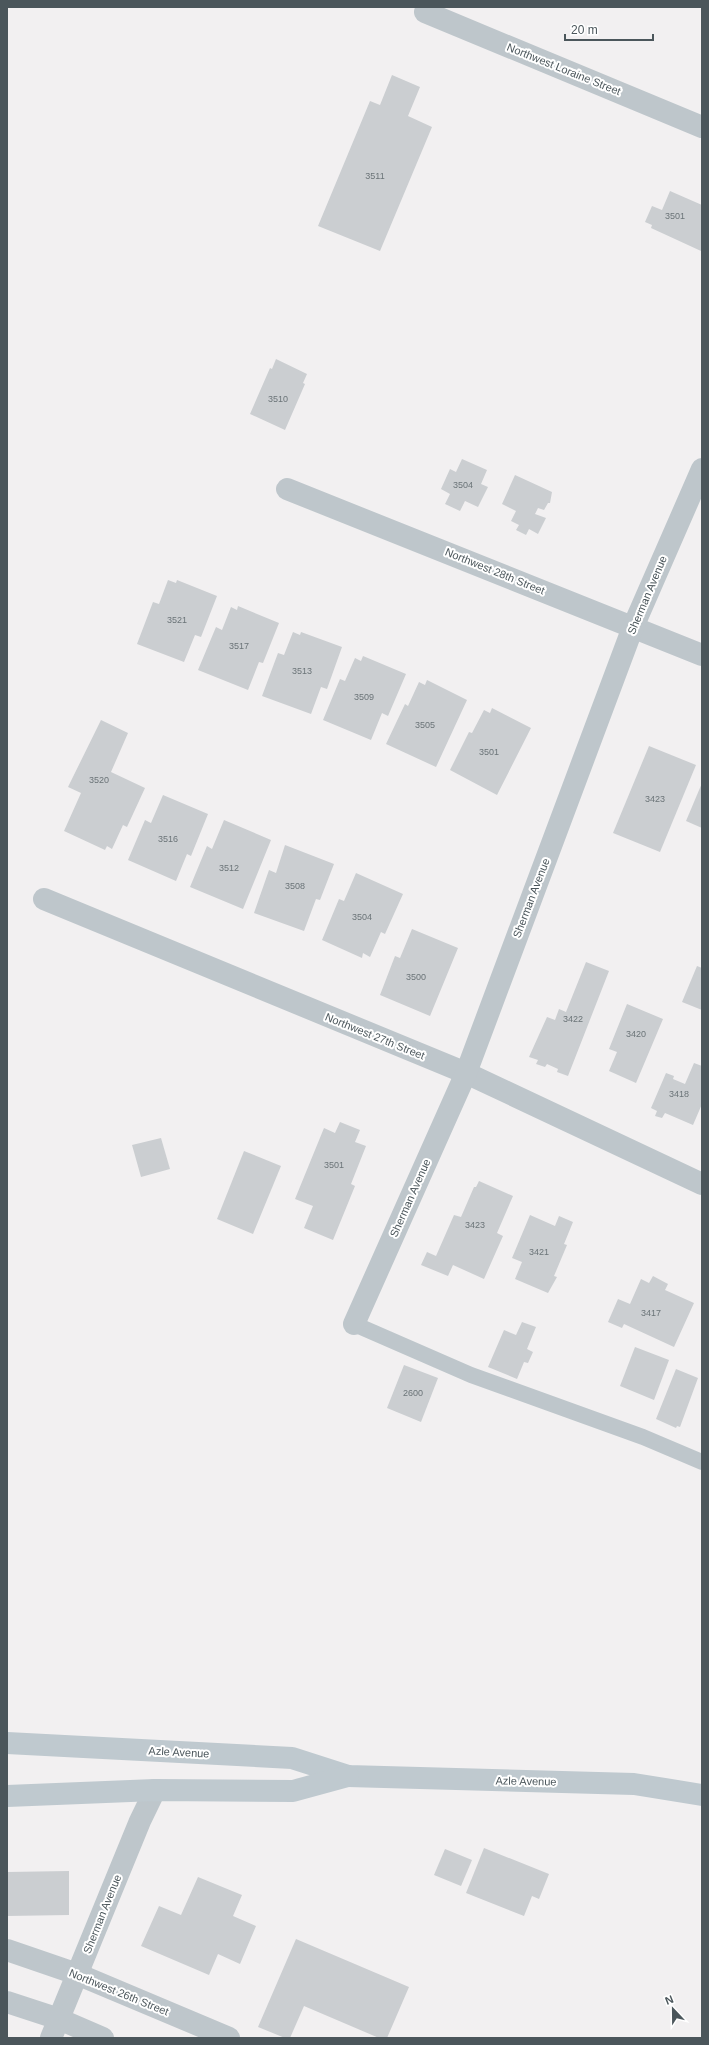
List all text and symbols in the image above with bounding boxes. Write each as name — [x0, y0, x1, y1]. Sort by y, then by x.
scale bar — [565, 16, 653, 42]
text: 20 m — [571, 23, 598, 37]
street label: Northwest Loraine Street — [505, 41, 623, 97]
house number: 3511 — [365, 171, 385, 181]
house number: 3501 — [665, 211, 685, 221]
house number: 3510 — [268, 394, 288, 404]
house number: 3504 — [453, 480, 473, 490]
street label: Northwest 28th Street — [443, 546, 547, 596]
street label: Sherman Avenue — [625, 554, 669, 636]
house number: 3521 — [167, 615, 187, 625]
house number: 3517 — [229, 641, 249, 651]
house number: 3513 — [292, 666, 312, 676]
house number: 3509 — [354, 692, 374, 702]
house number: 3505 — [415, 720, 435, 730]
house number: 3501 — [479, 747, 499, 757]
house number: 3520 — [89, 775, 109, 785]
house number: 3423 — [645, 794, 665, 804]
house number: 3516 — [158, 834, 178, 844]
street label: Sherman Avenue — [510, 857, 552, 939]
house number: 3512 — [219, 863, 239, 873]
house number: 3508 — [285, 881, 305, 891]
house number: 3504 — [352, 912, 372, 922]
house number: 3500 — [406, 972, 426, 982]
street label: Northwest 27th Street — [323, 1011, 427, 1061]
house number: 3422 — [563, 1014, 583, 1024]
house number: 3420 — [626, 1029, 646, 1039]
house number: 3418 — [669, 1089, 689, 1099]
street label: Sherman Avenue — [387, 1157, 433, 1239]
house number: 3501 — [324, 1160, 344, 1170]
house number: 3423 — [465, 1220, 485, 1230]
house number: 3421 — [529, 1247, 549, 1257]
house number: 3417 — [641, 1308, 661, 1318]
house number: 2600 — [403, 1388, 423, 1398]
street label: Azle Avenue — [148, 1744, 210, 1760]
street label: Azle Avenue — [495, 1774, 557, 1788]
street label: Sherman Avenue — [81, 1873, 123, 1955]
street label: Northwest 26th Street — [67, 1967, 171, 2017]
north arrow — [653, 1989, 693, 2029]
text: N — [663, 1993, 675, 2007]

